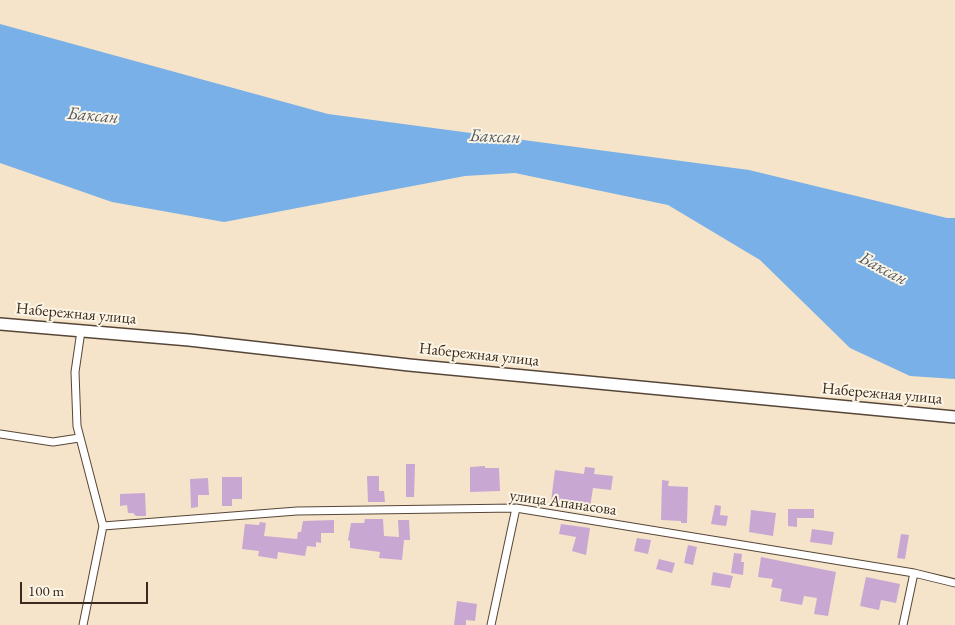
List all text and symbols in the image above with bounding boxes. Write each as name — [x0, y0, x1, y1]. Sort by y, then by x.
water label: Баксан — [67, 103, 119, 129]
water label: Баксан — [469, 125, 521, 149]
water label: Баксан — [855, 247, 911, 291]
street label: Набережная улица — [15, 299, 137, 329]
street label: Набережная улица — [418, 339, 540, 371]
street label: Набережная улица — [821, 379, 943, 409]
street label: улица Апанасова — [508, 486, 618, 520]
scale bar — [22, 572, 150, 604]
text: 100 m — [28, 581, 64, 600]

